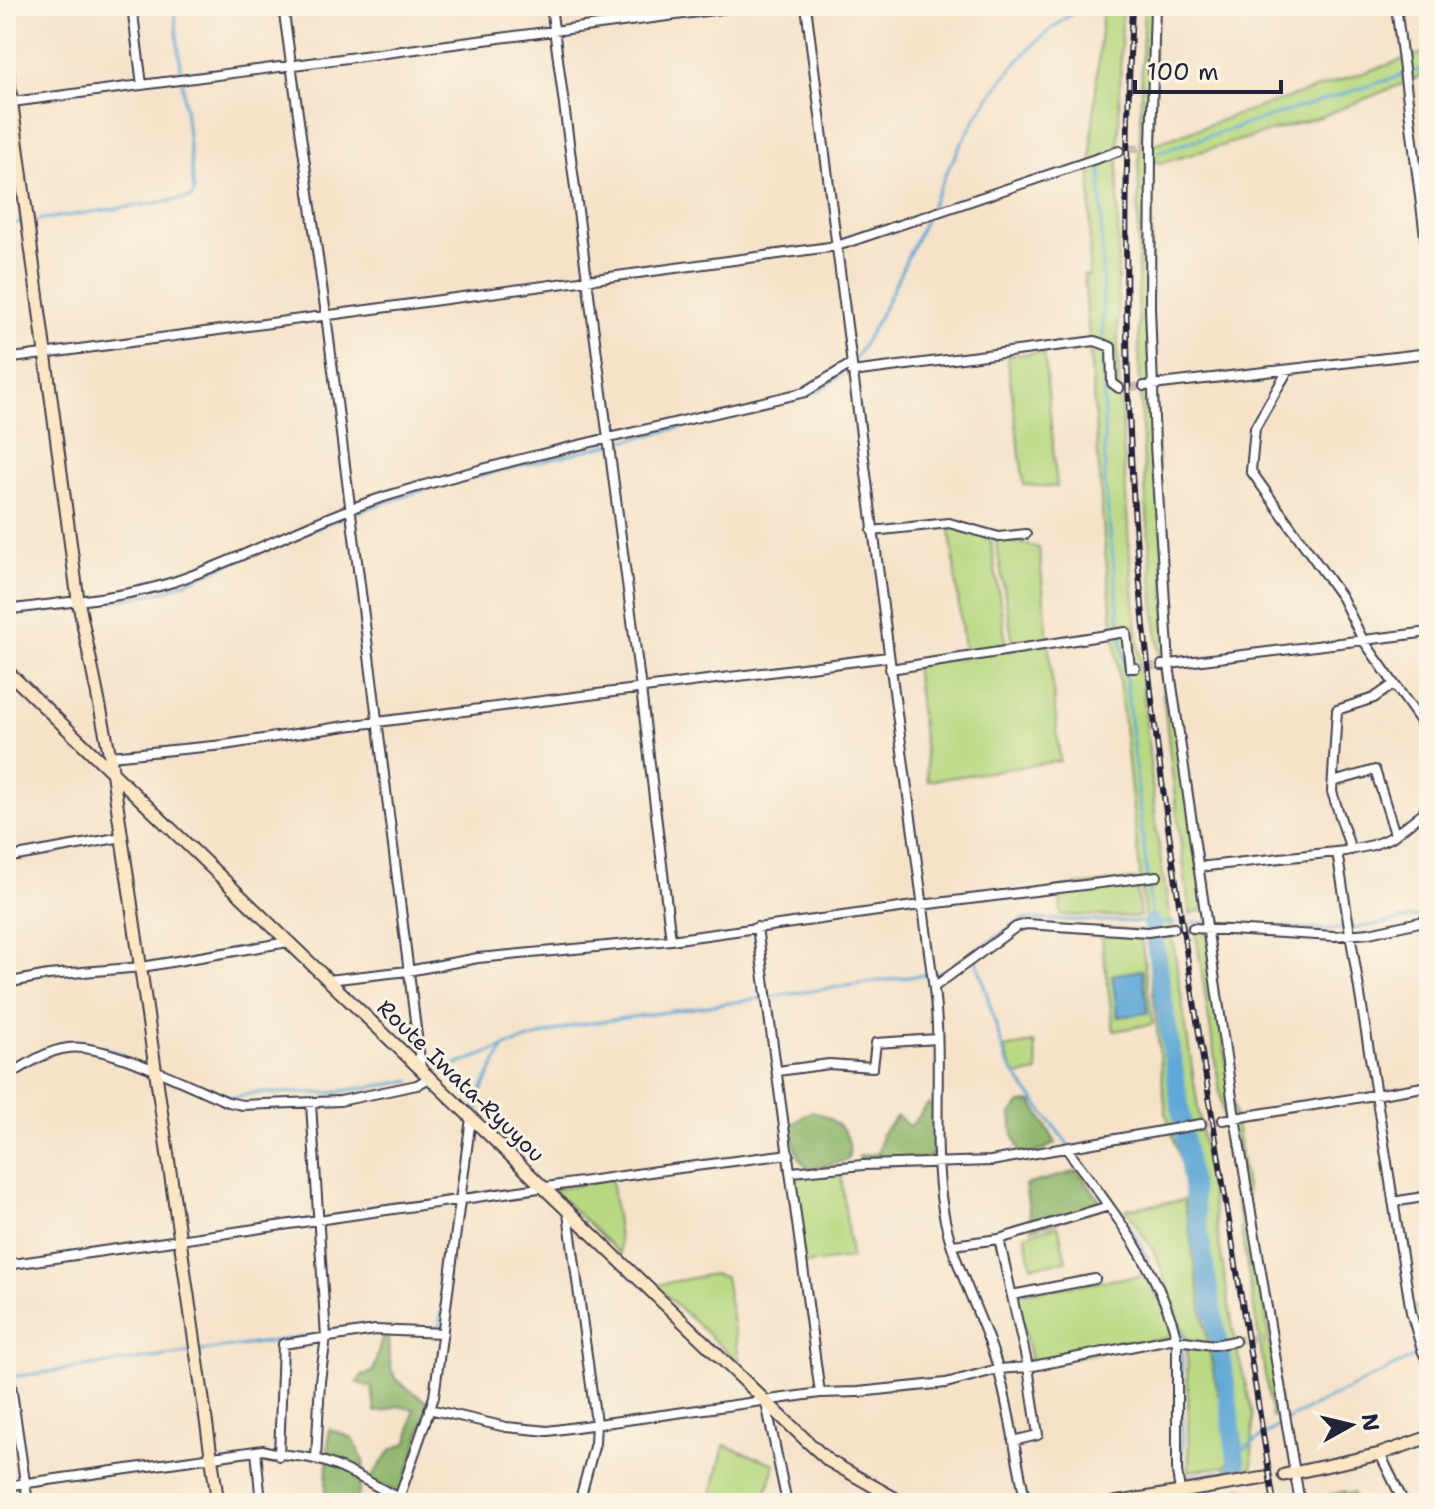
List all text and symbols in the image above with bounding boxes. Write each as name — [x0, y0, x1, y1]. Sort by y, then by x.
scale bar — [1135, 44, 1281, 94]
text: 100 m — [1147, 56, 1219, 88]
street label: Route Iwata-Ryuyou — [371, 993, 551, 1169]
north arrow — [1311, 1385, 1391, 1465]
text: N — [1355, 1412, 1386, 1433]

